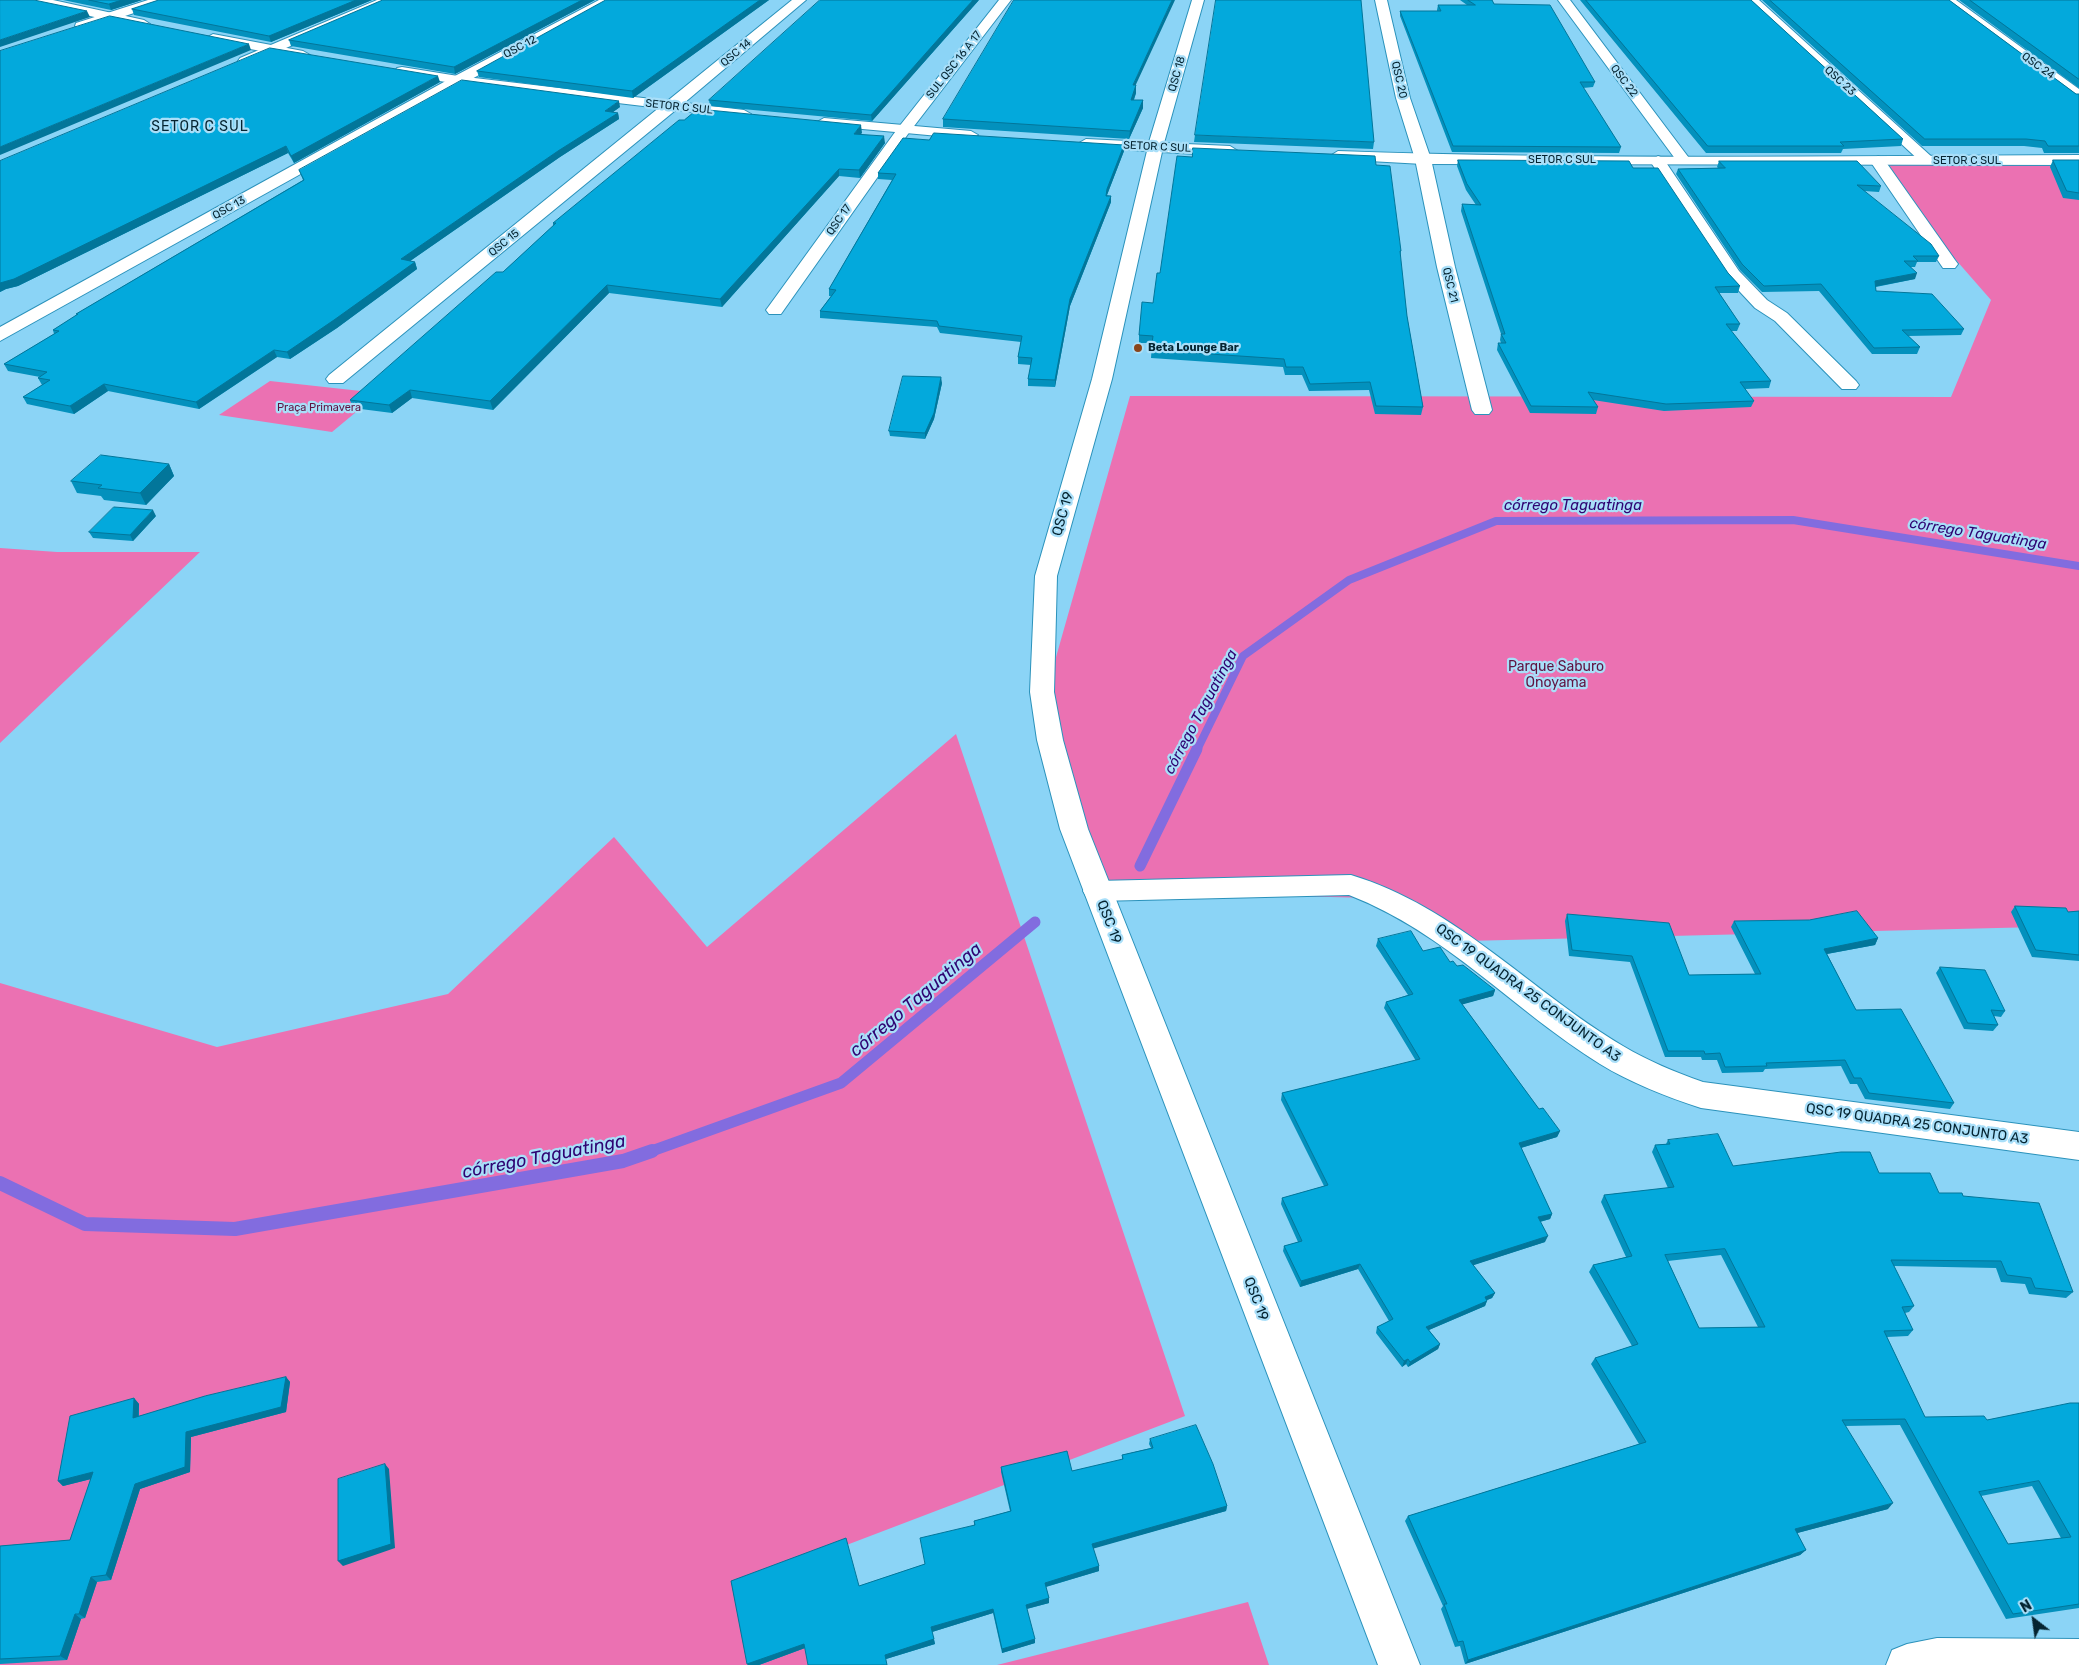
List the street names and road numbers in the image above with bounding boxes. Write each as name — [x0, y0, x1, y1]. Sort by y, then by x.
street label: SUL QSC 16 A 17 — [923, 29, 985, 101]
street label: QSC 12 — [501, 33, 539, 61]
street label: QSC 14 — [718, 36, 754, 70]
street label: QSC 24 — [2019, 50, 2057, 82]
street label: QSC 18 — [1166, 55, 1188, 93]
street label: QSC 20 — [1388, 60, 1410, 100]
street label: QSC 22 — [1608, 62, 1640, 100]
street label: QSC 23 — [1822, 64, 1858, 98]
street label: SETOR C SUL — [645, 97, 713, 117]
street label: SETOR C SUL — [1123, 139, 1191, 155]
street label: SETOR C SUL — [1528, 153, 1596, 167]
street label: SETOR C SUL — [1933, 154, 2001, 168]
street label: QSC 13 — [210, 194, 248, 222]
street label: QSC 17 — [824, 202, 854, 238]
street label: QSC 15 — [486, 227, 522, 259]
street label: QSC 21 — [1439, 266, 1461, 304]
street label: QSC 19 — [1049, 490, 1077, 538]
street label: QSC 19 — [1093, 898, 1125, 946]
street label: QSC 19 QUADRA 25 CONJUNTO A3 — [1432, 920, 1624, 1066]
street label: QSC 19 QUADRA 25 CONJUNTO A3 — [1805, 1100, 2029, 1148]
street label: QSC 19 — [1240, 1275, 1272, 1323]

